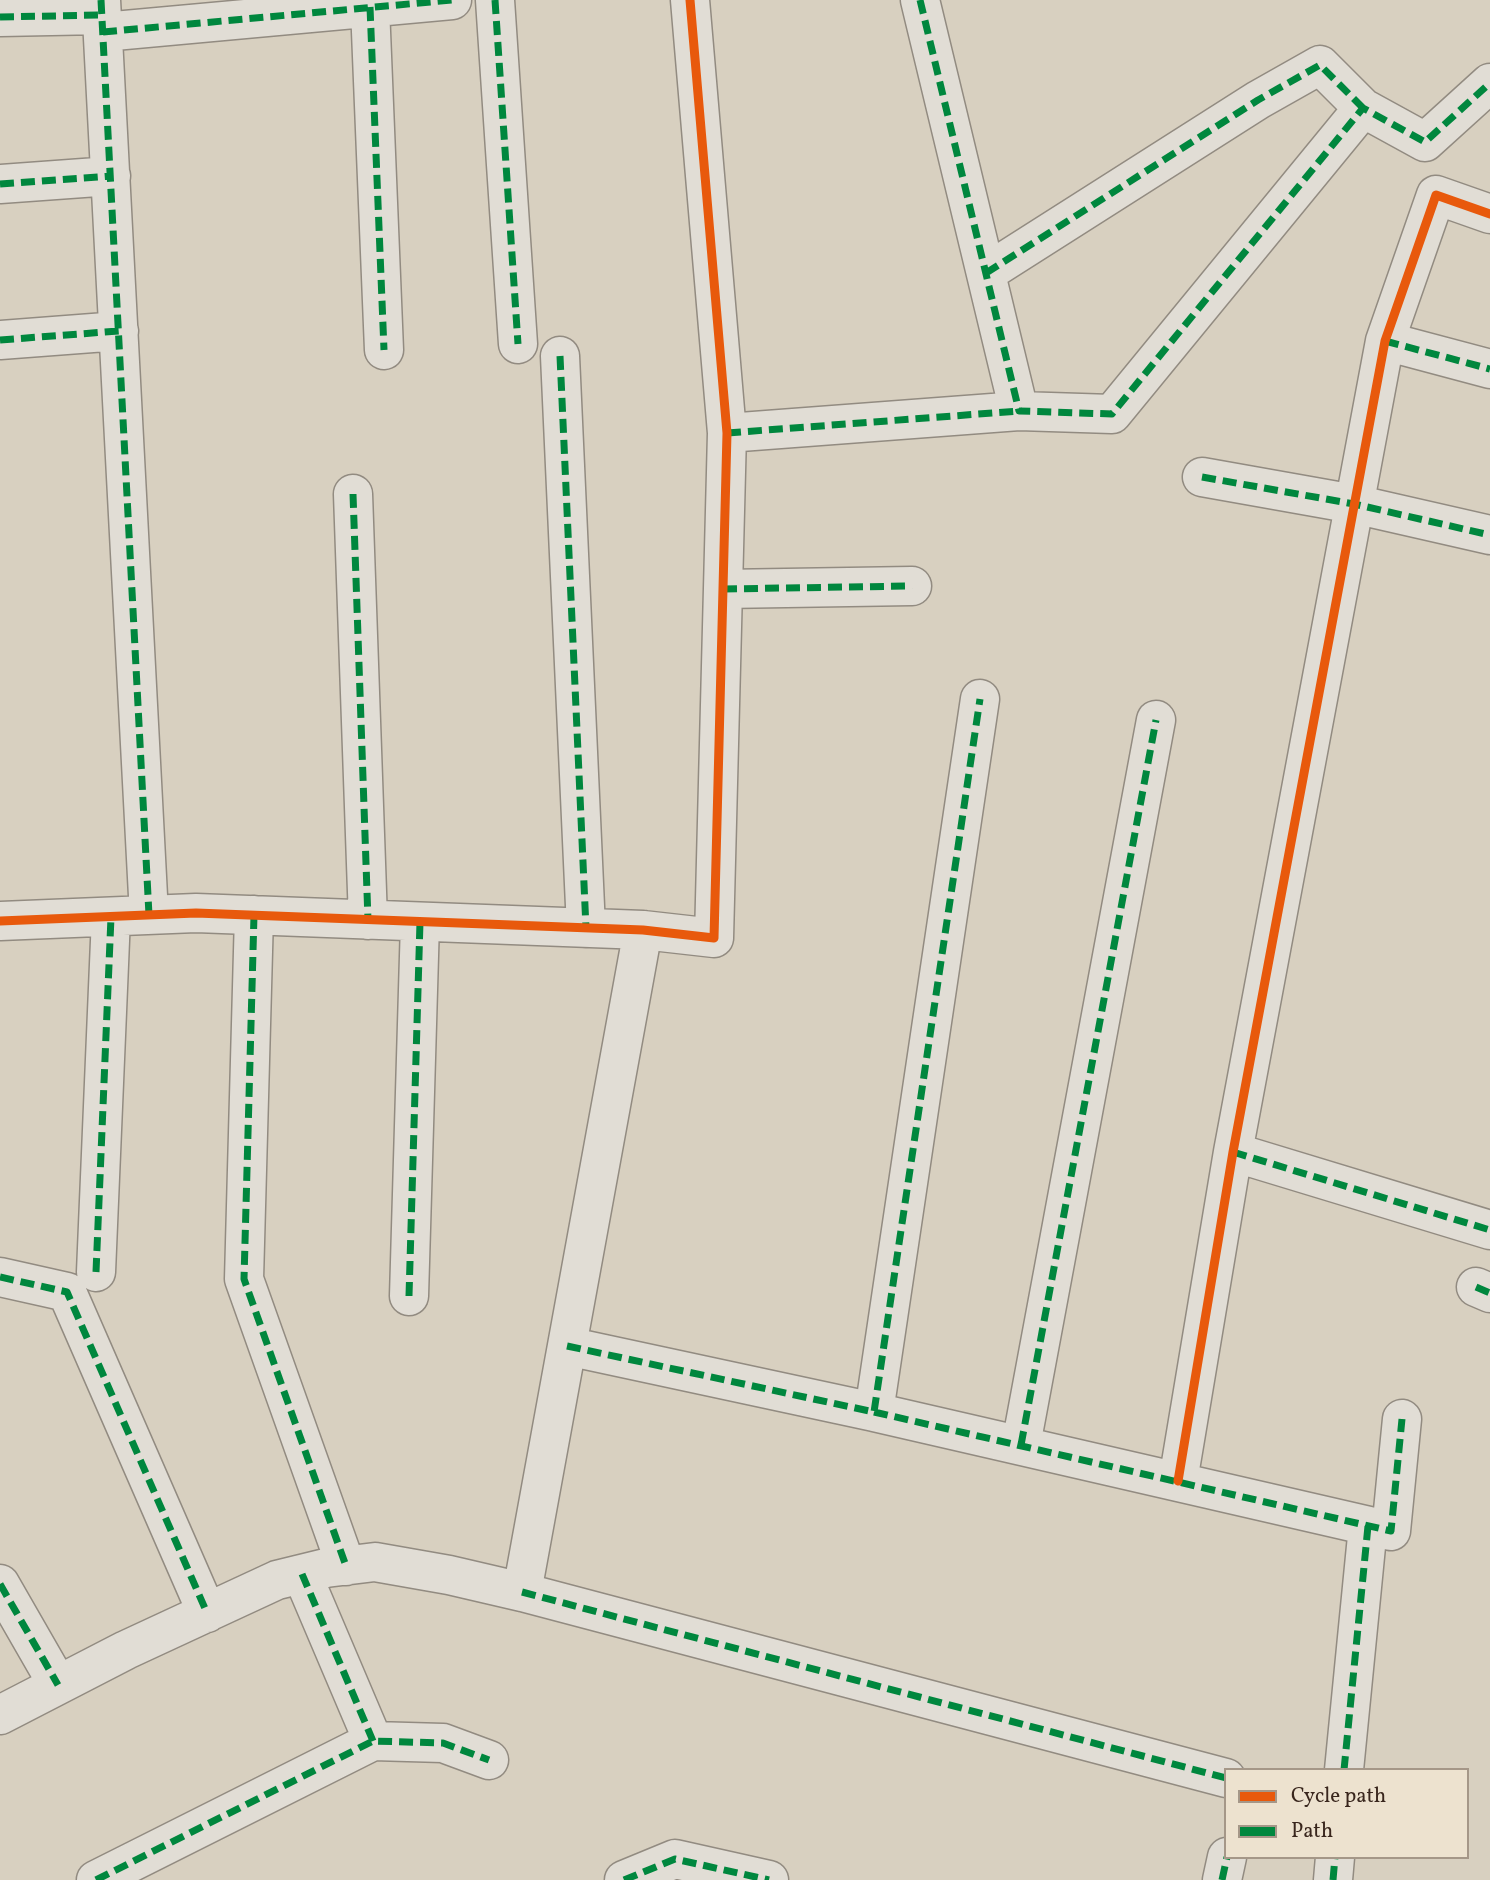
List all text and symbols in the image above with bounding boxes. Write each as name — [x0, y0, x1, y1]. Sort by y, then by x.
legend — [1224, 1768, 1469, 1859]
text: Cycle path — [1291, 1782, 1386, 1811]
text: Path — [1291, 1817, 1333, 1846]

